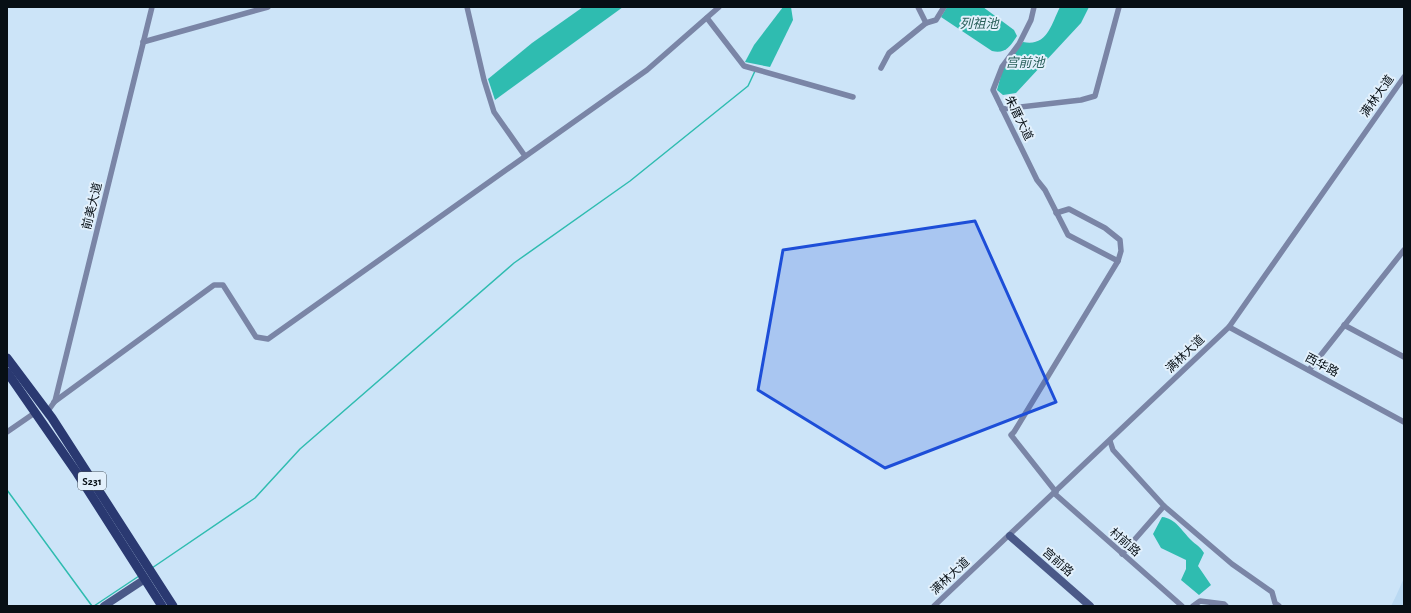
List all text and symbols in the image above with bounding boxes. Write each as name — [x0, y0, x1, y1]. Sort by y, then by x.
water label: 列祖池 — [959, 17, 1000, 31]
water label: 宫前池 — [1005, 56, 1046, 70]
street label: 满林大道 — [1357, 72, 1396, 119]
street label: 朱厝大道 — [1003, 93, 1036, 142]
street label: 前美大道 — [79, 181, 104, 231]
street label: 满林大道 — [1163, 332, 1206, 375]
street label: 西华路 — [1303, 350, 1341, 379]
road number: S231 — [78, 472, 106, 490]
street label: 村前路 — [1107, 525, 1143, 558]
street label: 宫前路 — [1040, 545, 1076, 578]
street label: 满林大道 — [928, 555, 972, 597]

